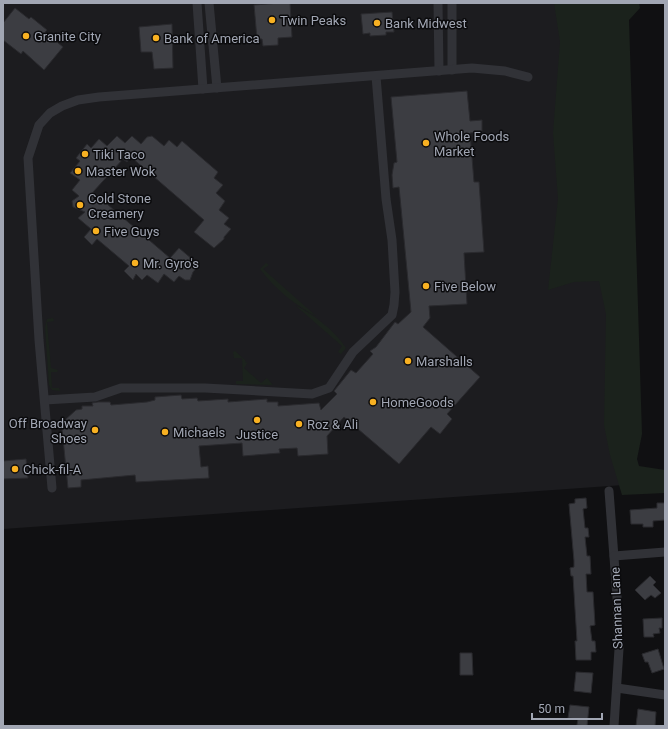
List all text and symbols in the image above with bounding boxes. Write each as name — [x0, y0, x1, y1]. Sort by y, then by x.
place label: Twin Peaks — [280, 13, 346, 28]
marker: Twin Peaks — [267, 15, 277, 25]
place label: Bank Midwest — [385, 16, 467, 31]
marker: Bank Midwest — [372, 18, 382, 28]
place label: Granite City — [34, 29, 101, 44]
marker: Granite City — [21, 31, 31, 41]
place label: Bank of America — [164, 31, 260, 46]
marker: Bank of America — [151, 33, 161, 43]
place label: Whole Foods Market — [434, 129, 510, 159]
marker: Whole Foods Market — [421, 138, 431, 148]
place label: Tiki Taco — [93, 147, 145, 162]
marker: Tiki Taco — [80, 149, 90, 159]
place label: Master Wok — [86, 164, 156, 179]
marker: Master Wok — [73, 166, 83, 176]
place label: Cold Stone Creamery — [88, 191, 151, 221]
marker: Cold Stone Creamery — [75, 200, 85, 210]
place label: Five Guys — [104, 224, 160, 239]
marker: Five Guys — [91, 226, 101, 236]
place label: Mr. Gyro's — [143, 256, 199, 271]
marker: Mr. Gyro's — [130, 258, 140, 268]
place label: Five Below — [434, 279, 496, 294]
marker: Five Below — [421, 281, 431, 291]
place label: Marshalls — [416, 354, 473, 369]
marker: Marshalls — [403, 356, 413, 366]
place label: HomeGoods — [381, 395, 454, 410]
marker: HomeGoods — [368, 397, 378, 407]
marker: Justice — [252, 415, 262, 425]
place label: Off Broadway Shoes — [9, 416, 87, 446]
place label: Roz & Ali — [307, 417, 358, 432]
marker: Roz & Ali — [294, 419, 304, 429]
marker: Off Broadway Shoes — [90, 425, 100, 435]
place label: Michaels — [173, 425, 226, 440]
marker: Michaels — [160, 427, 170, 437]
place label: Justice — [236, 427, 278, 442]
place label: Chick-fil-A — [23, 462, 82, 477]
marker: Chick-fil-A — [10, 464, 20, 474]
street label: Shannan Lane — [608, 567, 625, 649]
scale bar — [532, 695, 602, 721]
text: 50 m — [538, 702, 565, 716]

